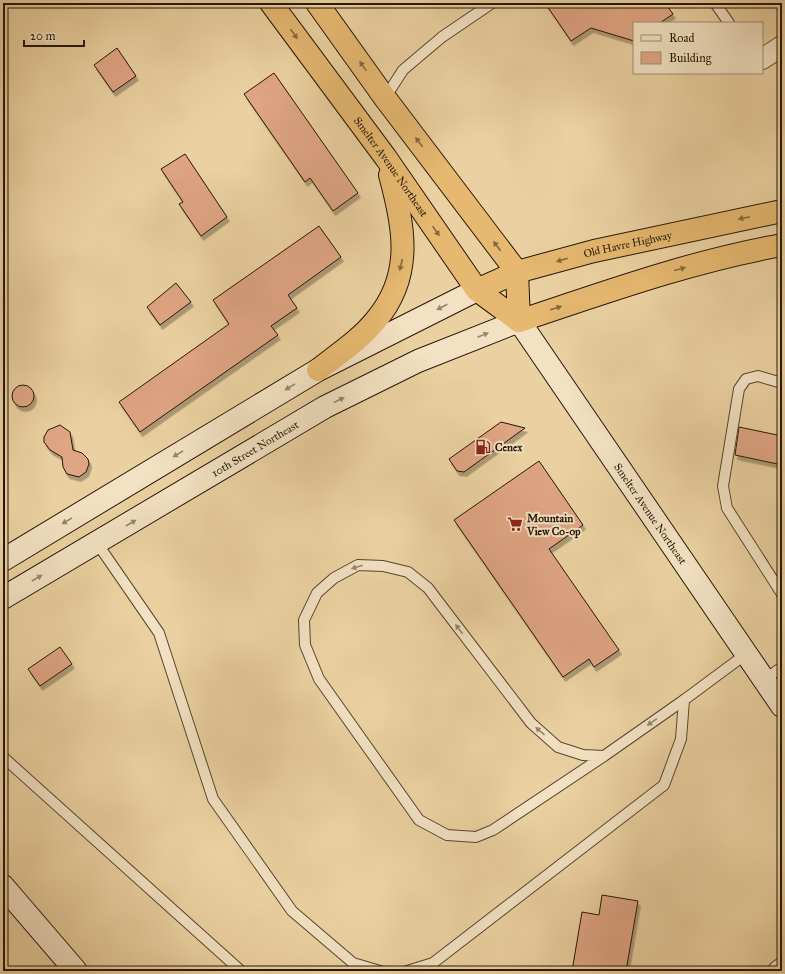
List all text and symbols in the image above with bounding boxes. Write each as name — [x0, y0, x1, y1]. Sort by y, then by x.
scale bar — [24, 22, 84, 48]
legend — [633, 22, 763, 74]
text: 20 m — [30, 29, 56, 43]
one-way arrow — [290, 29, 298, 40]
text: Road — [669, 31, 695, 45]
text: Building — [669, 51, 712, 66]
one-way arrow — [359, 61, 367, 71]
street label: Smelter Avenue Northeast — [351, 114, 431, 219]
one-way arrow — [415, 137, 423, 148]
one-way arrow — [738, 216, 750, 222]
one-way arrow — [432, 225, 440, 236]
street label: Old Havre Highway — [582, 228, 674, 260]
one-way arrow — [493, 241, 501, 252]
one-way arrow — [556, 257, 569, 263]
one-way arrow — [398, 259, 404, 271]
one-way arrow — [674, 266, 686, 272]
one-way arrow — [436, 304, 448, 310]
one-way arrow — [550, 305, 562, 311]
one-way arrow — [477, 332, 488, 338]
one-way arrow — [285, 383, 295, 391]
one-way arrow — [333, 397, 345, 403]
street label: 10th Street Northeast — [209, 418, 301, 479]
fuel station icon: Cenex — [474, 438, 492, 456]
place label: Cenex — [495, 441, 523, 454]
one-way arrow — [172, 451, 184, 458]
street label: Smelter Avenue Northeast — [611, 461, 690, 567]
place label: Mountain View Co-op — [526, 512, 581, 539]
supermarket icon: Mountain View Co-op — [506, 515, 524, 533]
one-way arrow — [61, 518, 73, 525]
one-way arrow — [125, 520, 137, 527]
one-way arrow — [350, 564, 362, 570]
one-way arrow — [31, 575, 43, 582]
one-way arrow — [455, 624, 464, 635]
one-way arrow — [647, 718, 657, 726]
one-way arrow — [535, 726, 545, 736]

